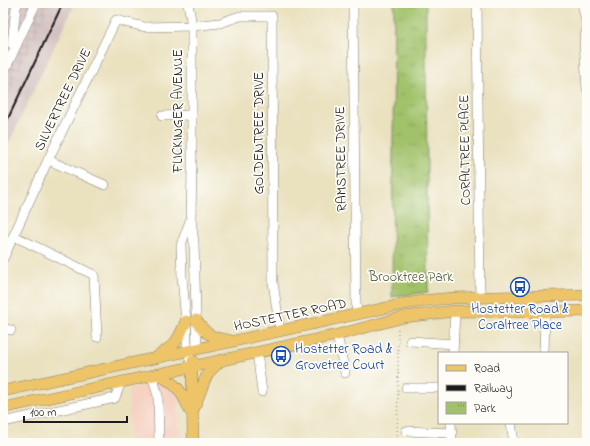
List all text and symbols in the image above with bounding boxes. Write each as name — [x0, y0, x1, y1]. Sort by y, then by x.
street label: SILVERTREE DRIVE — [29, 45, 97, 155]
street label: FLICKINGER AVENUE — [168, 49, 189, 174]
street label: GOLDENTREE DRIVE — [249, 72, 270, 194]
street label: CORALTREE PLACE — [454, 94, 477, 205]
street label: RAMSTREE DRIVE — [330, 106, 353, 212]
park label: Brooktree Park — [368, 267, 454, 288]
bus stop icon: Hostetter Road & Coraltree Place — [509, 276, 531, 298]
street label: HOSTETTER ROAD — [232, 293, 349, 338]
place label: Hostetter Road & Coraltree Place — [471, 299, 569, 336]
place label: Hostetter Road & Grovetree Court — [295, 339, 393, 376]
bus stop icon: Hostetter Road & Grovetree Court — [270, 345, 292, 367]
legend — [438, 352, 568, 424]
text: Road — [474, 360, 500, 378]
text: Railway — [474, 380, 513, 399]
scale bar — [24, 398, 127, 424]
text: Park — [474, 400, 496, 418]
text: 100 m — [30, 404, 57, 422]

